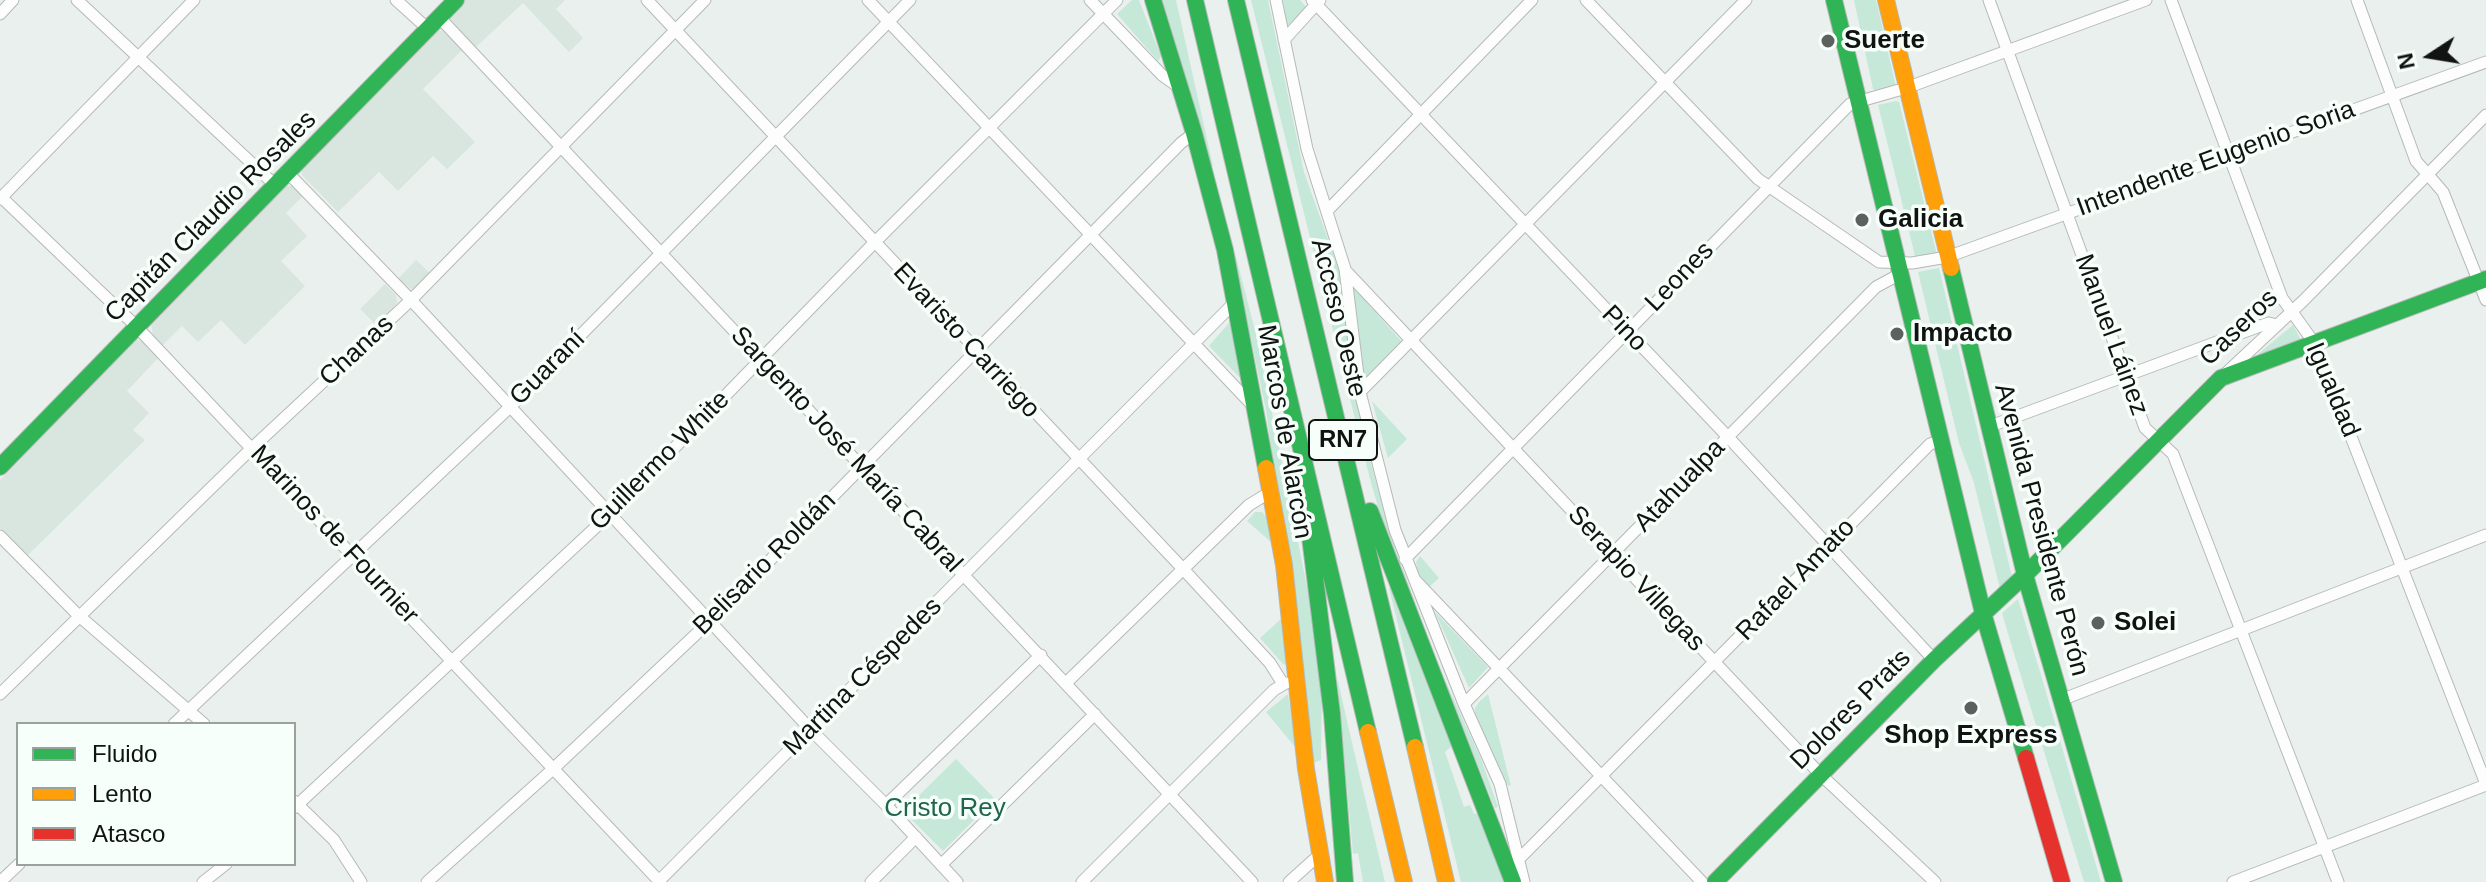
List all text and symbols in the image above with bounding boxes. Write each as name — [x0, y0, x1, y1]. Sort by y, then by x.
north arrow — [2390, 16, 2470, 96]
place label: Suerte — [1844, 25, 1925, 57]
marker: Suerte — [1819, 32, 1837, 50]
text: N — [2392, 51, 2420, 71]
street label: Intendente Eugenio Soria — [2073, 94, 2359, 224]
street label: Capitán Claudio Rosales — [99, 105, 323, 329]
place label: Galicia — [1878, 204, 1963, 236]
marker: Galicia — [1853, 211, 1871, 229]
street label: Leones — [1639, 235, 1721, 319]
street label: Acceso Oeste — [1303, 236, 1373, 400]
street label: Manuel Láinez — [2067, 250, 2155, 420]
street label: Evaristo Carriego — [886, 257, 1046, 425]
street label: Caseros — [2193, 283, 2285, 373]
street label: Pino — [1595, 299, 1653, 359]
street label: Chanas — [314, 309, 400, 393]
place label: Impacto — [1913, 318, 2013, 350]
street label: Sargento José María Cabral — [724, 320, 968, 580]
street label: Marcos de Alarcón — [1250, 323, 1318, 541]
street label: Guaraní — [504, 324, 592, 412]
marker: Impacto — [1888, 325, 1906, 343]
street label: Igualdad — [2298, 338, 2366, 442]
street label: Avenida Presidente Perón — [1987, 380, 2095, 680]
street label: Guillermo White — [584, 385, 736, 537]
road number: RN7 — [1309, 420, 1377, 460]
street label: Atahualpa — [1628, 433, 1732, 539]
street label: Marinos de Fournier — [243, 439, 425, 631]
street label: Belisario Roldán — [687, 486, 843, 642]
street label: Serapio Villegas — [1561, 500, 1711, 658]
street label: Rafael Amato — [1730, 513, 1862, 647]
street label: Martina Céspedes — [777, 591, 949, 763]
place label: Solei — [2114, 607, 2176, 639]
marker: Solei — [2089, 614, 2107, 632]
street label: Dolores Prats — [1784, 643, 1918, 777]
marker: Shop Express — [1962, 699, 1980, 717]
place label: Shop Express — [1884, 720, 2058, 752]
legend — [16, 722, 296, 866]
text: Fluido — [92, 740, 157, 767]
text: Lento — [92, 780, 152, 807]
park label: Cristo Rey — [884, 793, 1006, 825]
text: Atasco — [92, 820, 165, 847]

